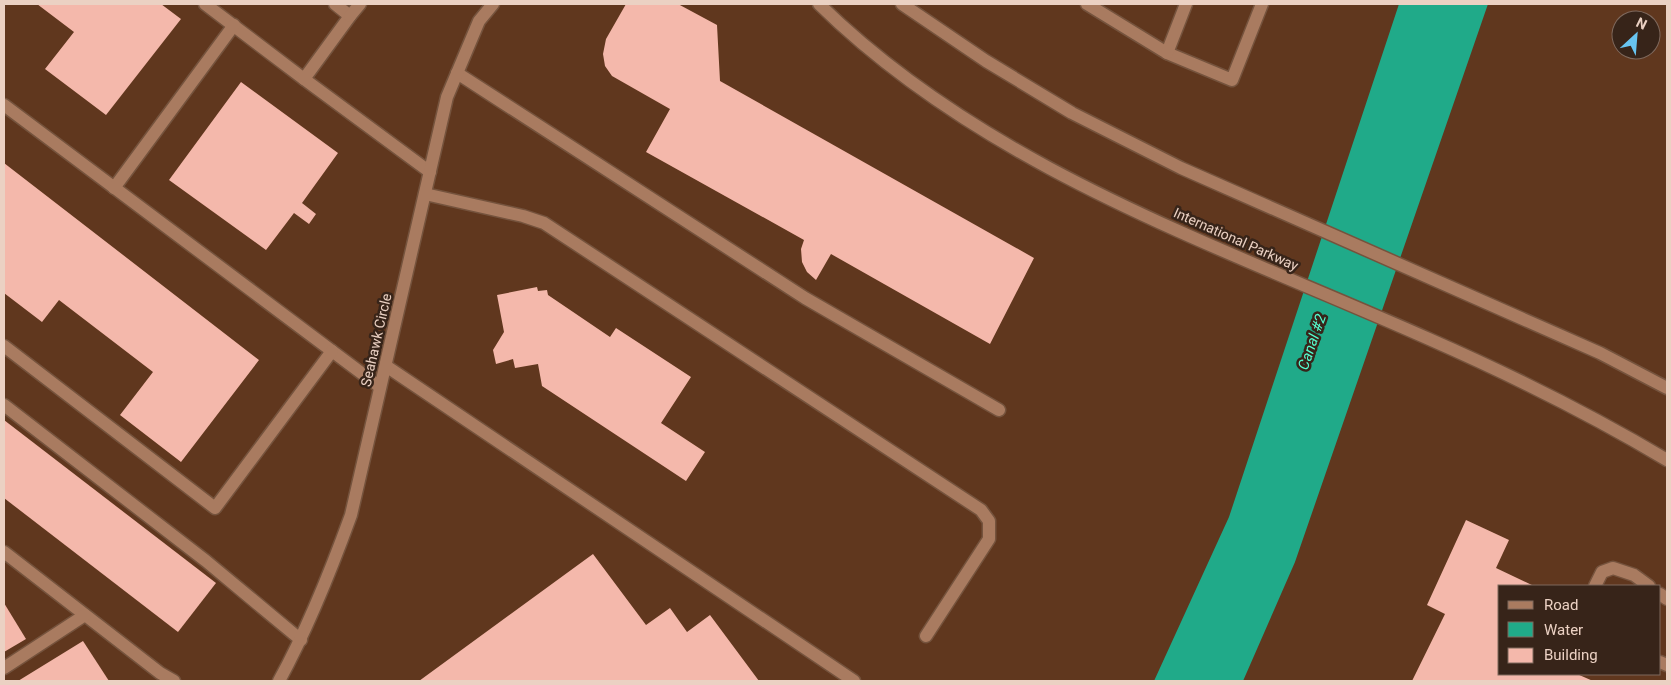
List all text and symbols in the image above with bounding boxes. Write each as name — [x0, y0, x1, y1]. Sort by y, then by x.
north arrow — [1611, 10, 1661, 60]
text: N — [1634, 14, 1650, 33]
street label: International Parkway — [1171, 204, 1301, 274]
street label: Seahawk Circle — [358, 292, 394, 388]
water label: Canal #2 — [1294, 312, 1330, 372]
legend — [1498, 585, 1661, 675]
text: Road — [1544, 596, 1578, 614]
text: Water — [1544, 621, 1583, 639]
text: Building — [1544, 646, 1598, 664]

